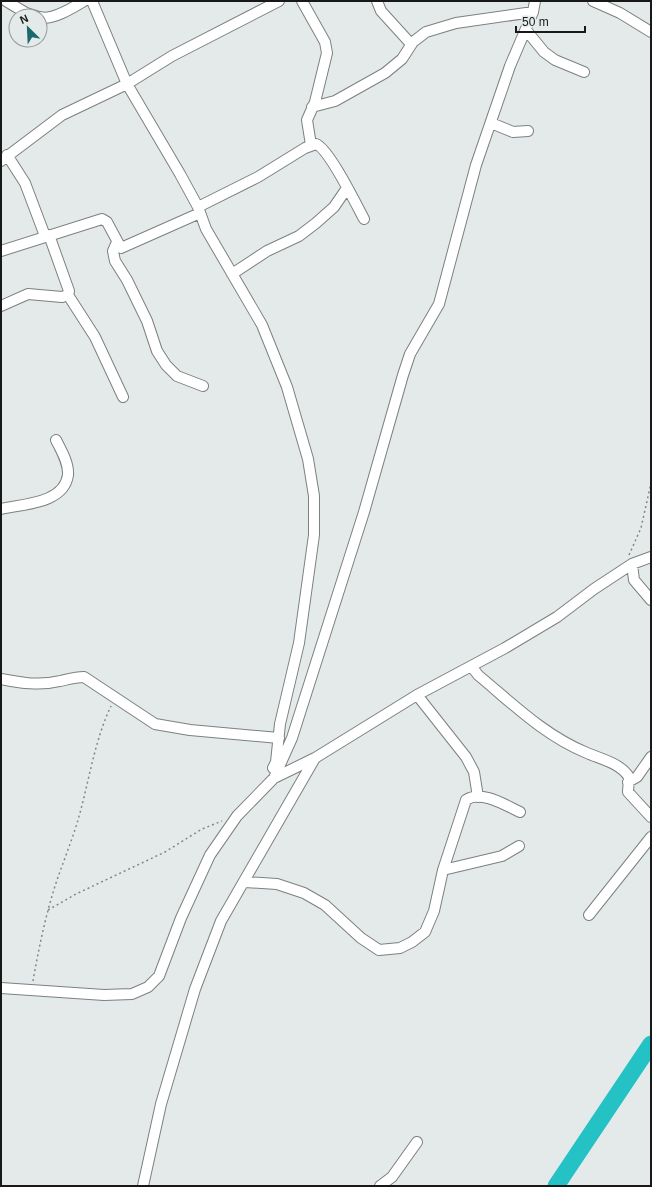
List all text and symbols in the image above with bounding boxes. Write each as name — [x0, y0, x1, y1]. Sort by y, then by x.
north arrow — [8, 8, 48, 48]
scale bar — [516, 8, 585, 34]
text: N — [18, 12, 30, 26]
text: 50 m — [522, 15, 549, 29]

